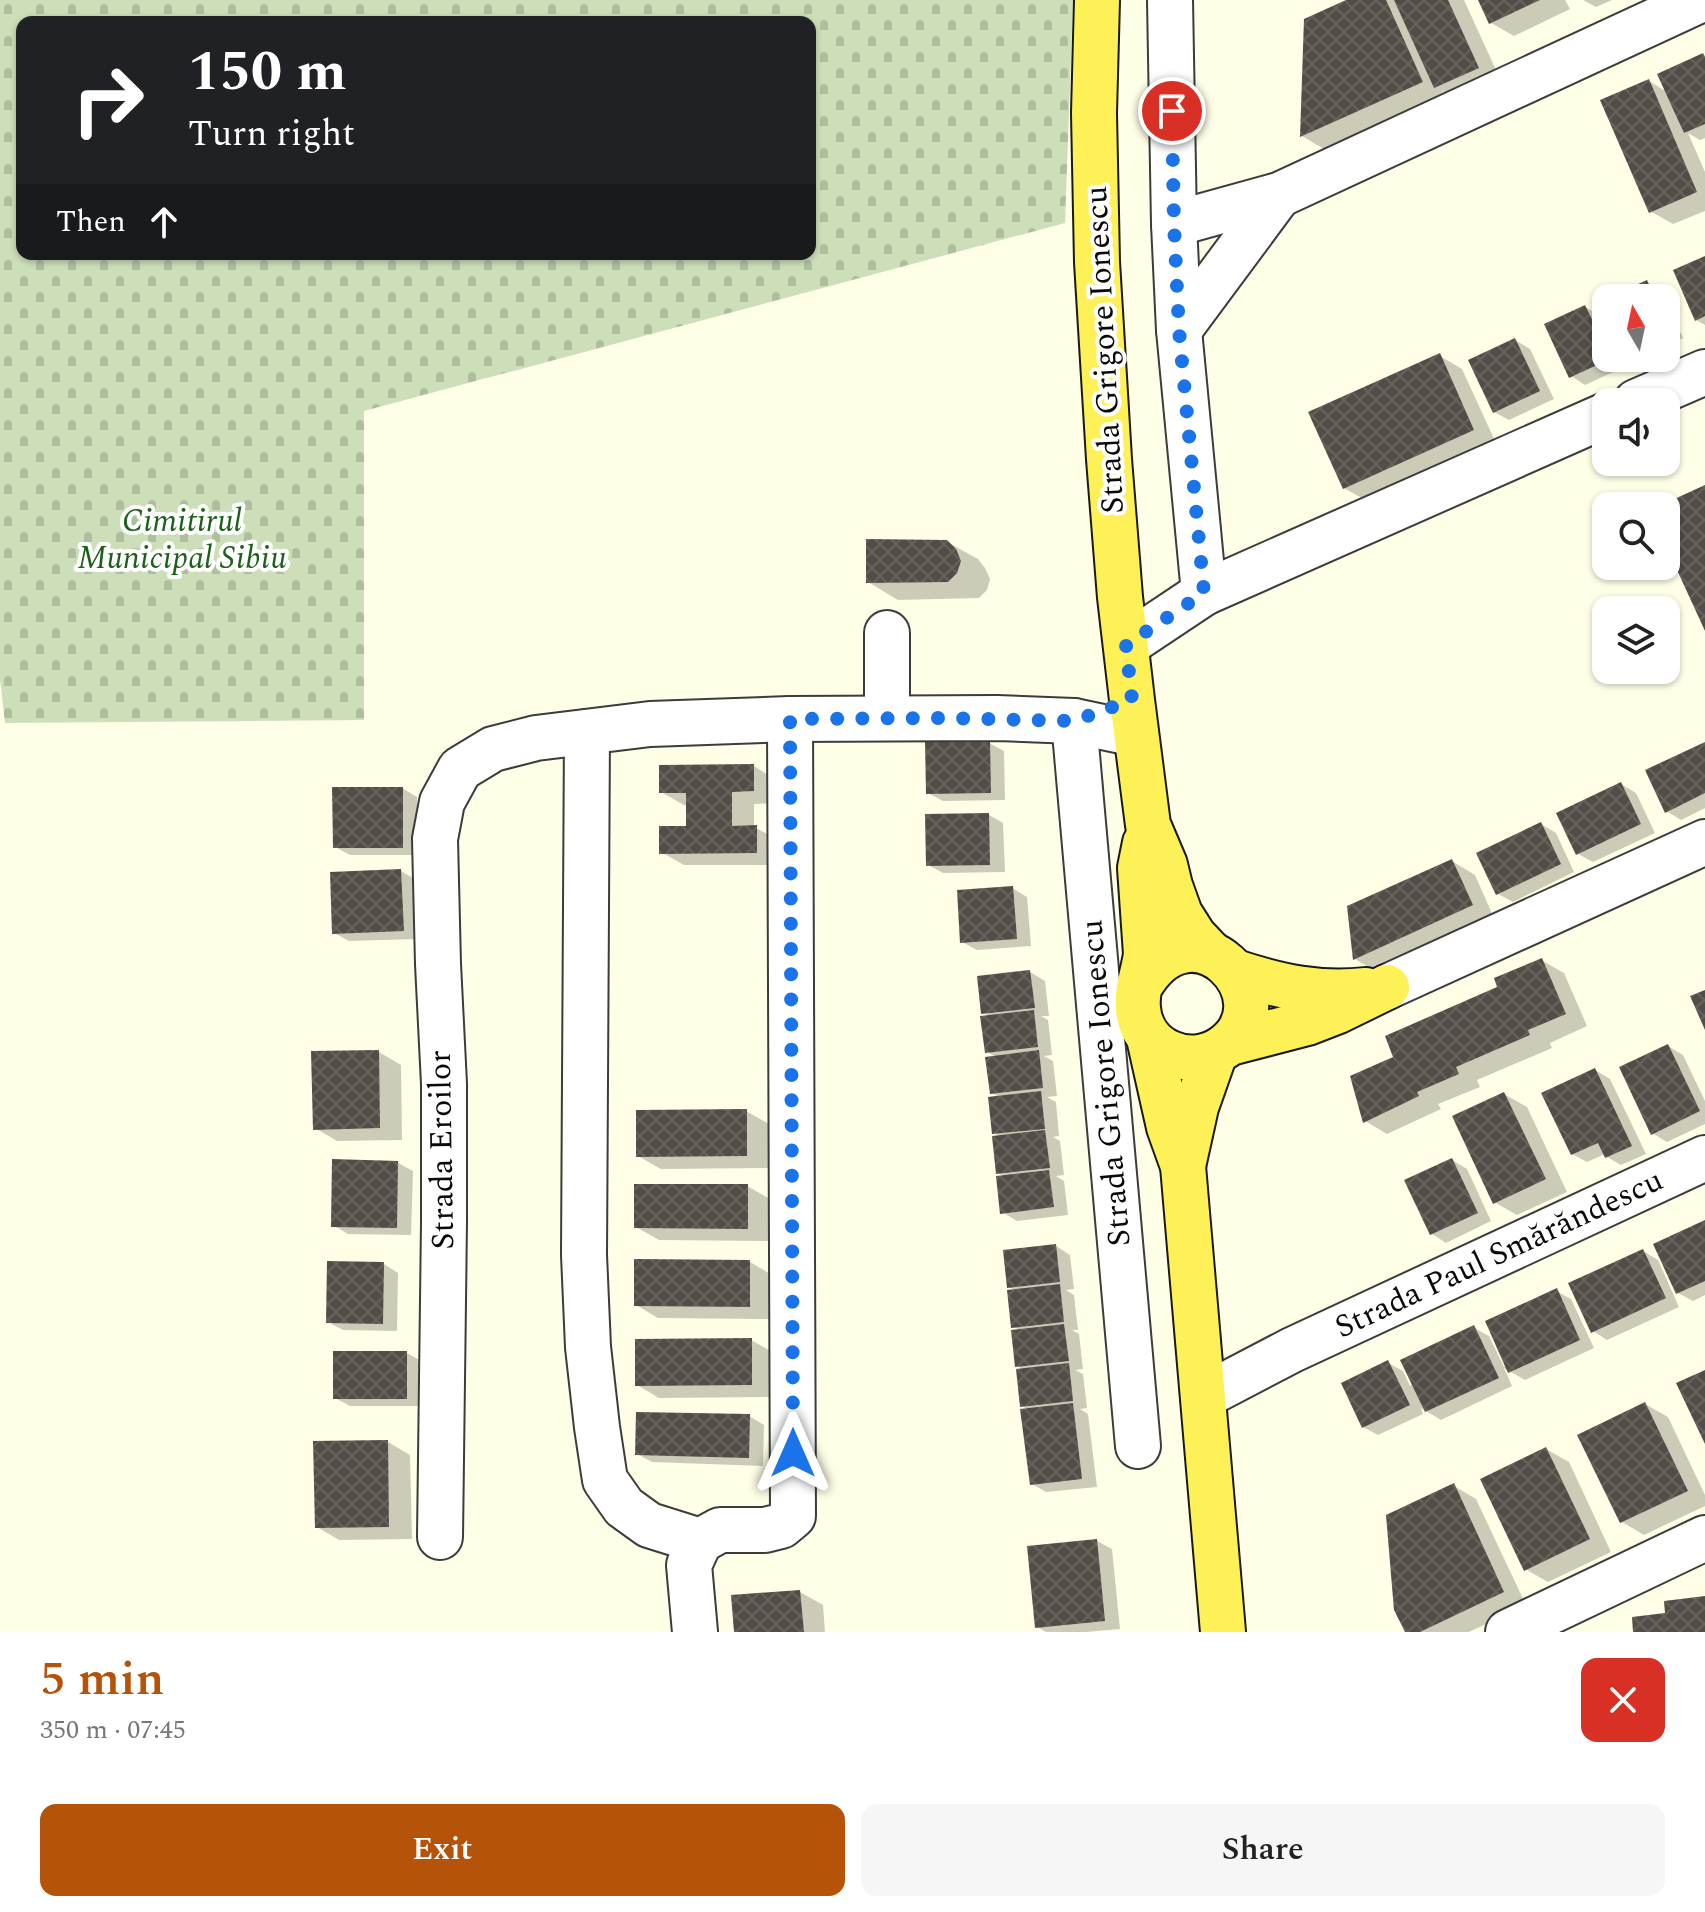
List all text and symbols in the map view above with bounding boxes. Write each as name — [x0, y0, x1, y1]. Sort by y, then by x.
text: 150 m — [188, 30, 347, 115]
icon: right — [56, 48, 160, 152]
pin — [1138, 77, 1206, 145]
icon: arrive — [1150, 89, 1194, 133]
text: Turn right — [188, 107, 355, 162]
street label: Strada Grigore Ionescu — [1072, 185, 1138, 515]
text: Then — [56, 199, 126, 245]
icon: ahead — [142, 200, 186, 244]
north arrow — [1592, 284, 1680, 372]
map controls — [1592, 284, 1680, 684]
button: sound — [1592, 388, 1680, 476]
button: search — [1592, 492, 1680, 580]
park label: Cimitirul Municipal Sibiu — [77, 497, 287, 583]
button: layers — [1592, 596, 1680, 684]
street label: Strada Grigore Ionescu — [1067, 917, 1145, 1249]
street label: Strada Eroilor — [416, 1050, 468, 1250]
street label: Strada Paul Smărăndescu — [1327, 1156, 1672, 1352]
position arrow — [751, 1411, 835, 1495]
text: 5 min — [40, 1643, 165, 1716]
button: close — [1581, 1658, 1665, 1742]
text: 350 m · 07:45 — [40, 1710, 186, 1750]
button: Exit — [40, 1804, 845, 1896]
button: Share — [861, 1804, 1665, 1896]

